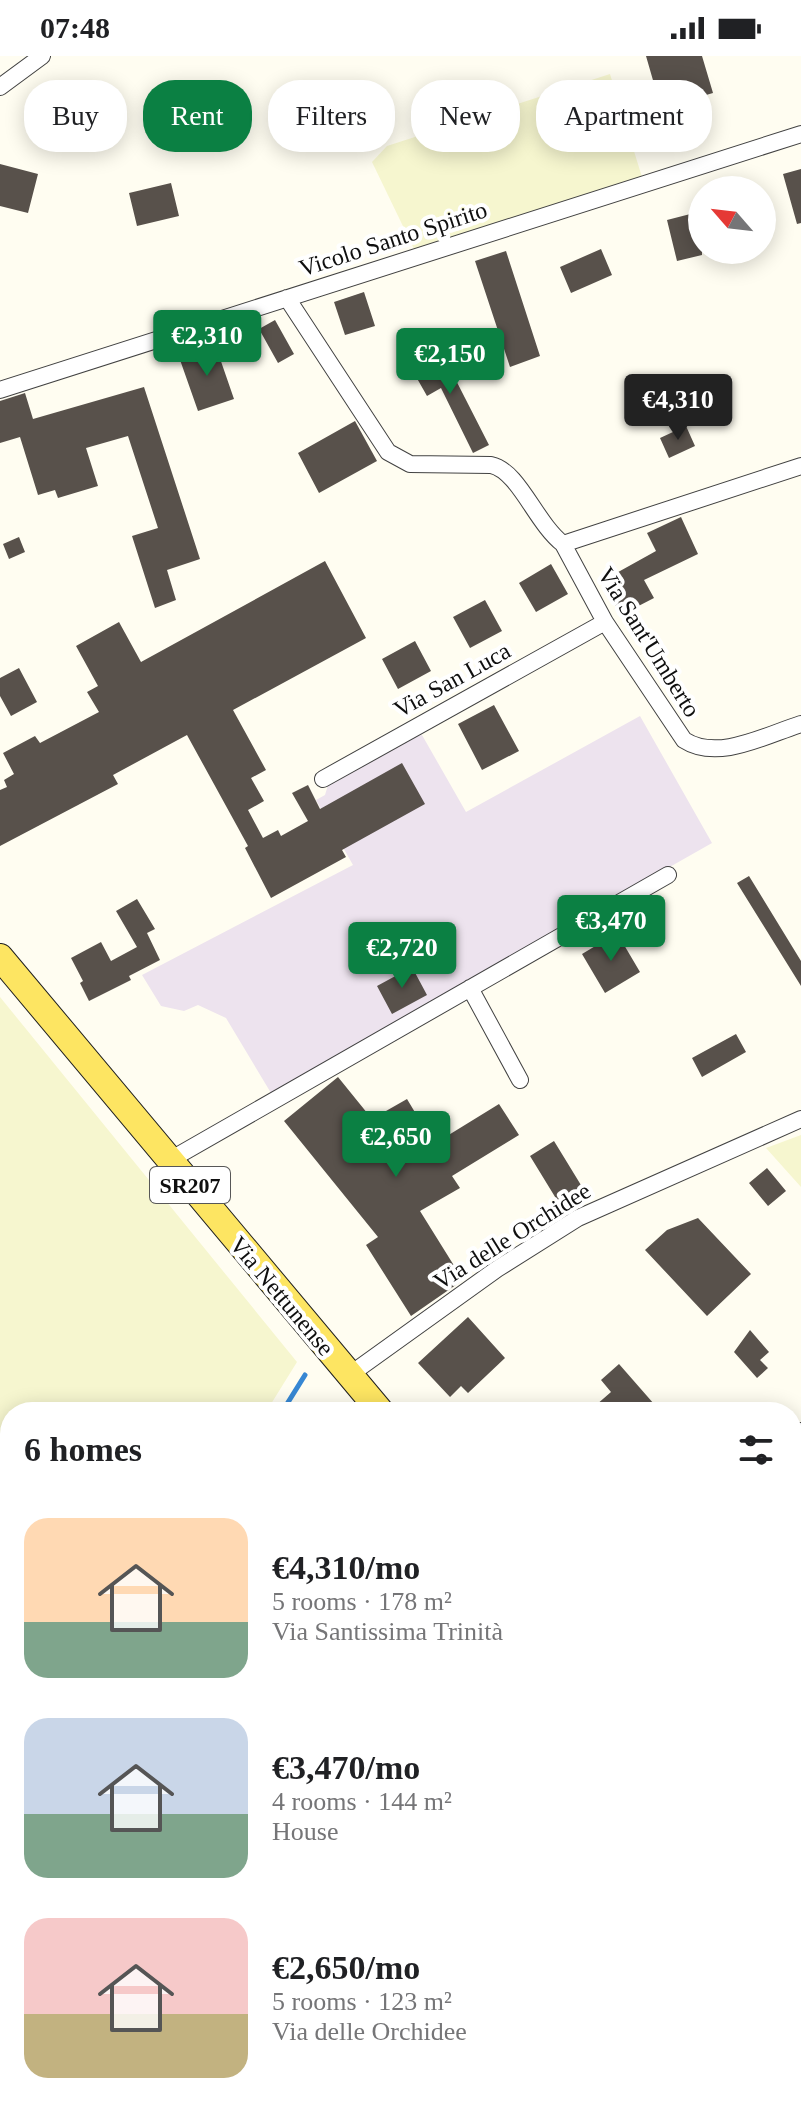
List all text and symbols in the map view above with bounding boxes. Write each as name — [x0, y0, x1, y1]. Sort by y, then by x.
text: 07:48 — [40, 11, 110, 44]
chip: Buy — [24, 80, 127, 152]
chip: Rent — [143, 80, 252, 152]
chip: Filters — [268, 80, 395, 152]
chip: New — [411, 80, 520, 152]
chip: Apartment — [536, 80, 712, 152]
north arrow — [688, 176, 776, 264]
map controls — [688, 176, 776, 264]
street label: Vicolo Santo Spirito — [296, 196, 490, 282]
pin: €2,310 — [142, 310, 272, 378]
text: €2,310 — [171, 321, 243, 350]
pin: €2,150 — [385, 328, 515, 396]
text: €2,150 — [414, 339, 486, 368]
pin: €4,310 — [613, 374, 743, 442]
text: €4,310 — [642, 385, 714, 414]
street label: Via Sant'Umberto — [593, 562, 705, 722]
street label: Via San Luca — [389, 637, 515, 723]
pin: €3,470 — [546, 895, 676, 963]
text: €3,470 — [575, 906, 647, 935]
pin: €2,720 — [337, 922, 467, 990]
text: €2,720 — [366, 933, 438, 962]
pin: €2,650 — [331, 1111, 461, 1179]
text: €2,650 — [360, 1122, 432, 1151]
road number: SR207 — [150, 1167, 230, 1203]
street label: Via delle Orchidee — [429, 1177, 595, 1295]
street label: Via Nettunense — [225, 1231, 339, 1361]
icon: filters — [734, 1428, 778, 1472]
text: 6 homes — [24, 1431, 142, 1468]
text: €4,310/mo — [272, 1549, 420, 1586]
icon: home — [88, 1550, 184, 1646]
text: 5 rooms · 178 m² — [272, 1587, 452, 1616]
text: Via Santissima Trinità — [272, 1617, 503, 1646]
text: €3,470/mo — [272, 1749, 420, 1786]
icon: home — [88, 1750, 184, 1846]
text: 4 rooms · 144 m² — [272, 1787, 452, 1816]
text: House — [272, 1817, 338, 1846]
text: €2,650/mo — [272, 1949, 420, 1986]
icon: home — [88, 1950, 184, 2046]
text: 5 rooms · 123 m² — [272, 1987, 452, 2016]
text: Via delle Orchidee — [272, 2017, 467, 2046]

